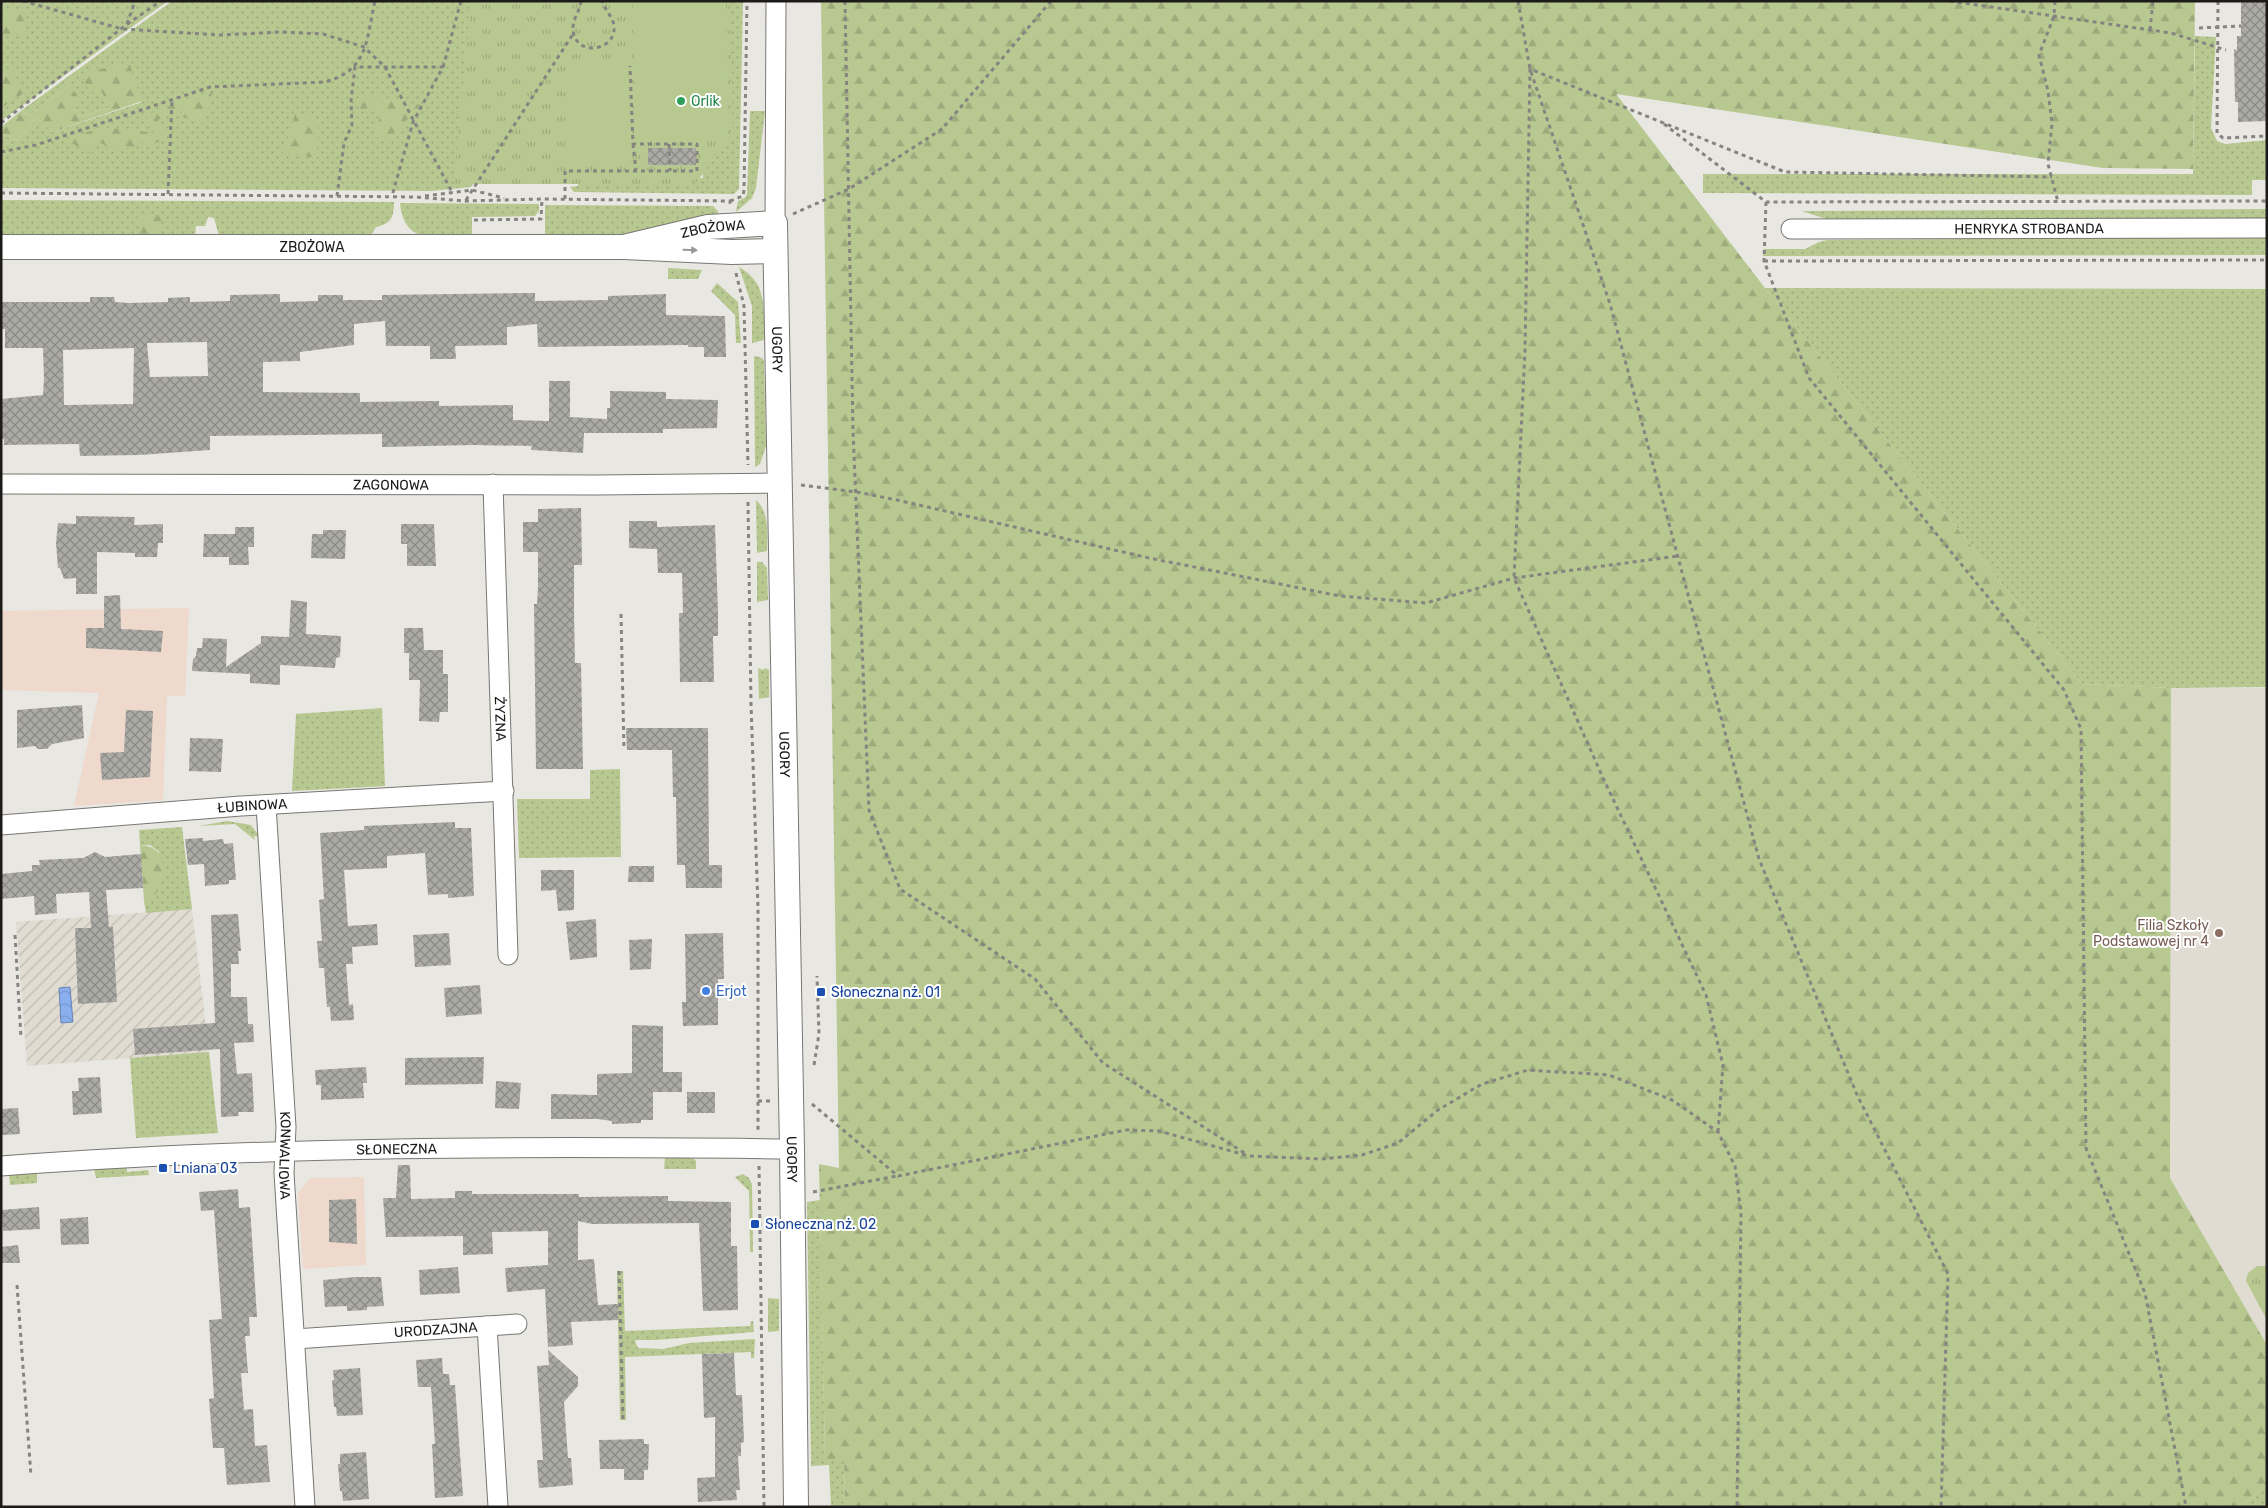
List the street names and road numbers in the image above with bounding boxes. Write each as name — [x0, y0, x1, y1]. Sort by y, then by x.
street label: ZBOŻOWA — [679, 217, 746, 242]
street label: HENRYKA STROBANDA — [1954, 220, 2104, 238]
street label: ZBOŻOWA — [279, 239, 345, 256]
street label: UGORY — [768, 326, 786, 373]
street label: ZAGONOWA — [353, 477, 430, 494]
street label: ŻYZNA — [491, 696, 509, 742]
street label: UGORY — [775, 731, 793, 778]
street label: ŁUBINOWA — [217, 795, 288, 817]
street label: KONWALIOWA — [275, 1111, 294, 1201]
street label: UGORY — [783, 1136, 800, 1183]
street label: SŁONECZNA — [356, 1140, 438, 1159]
street label: URODZAJNA — [393, 1319, 479, 1341]

